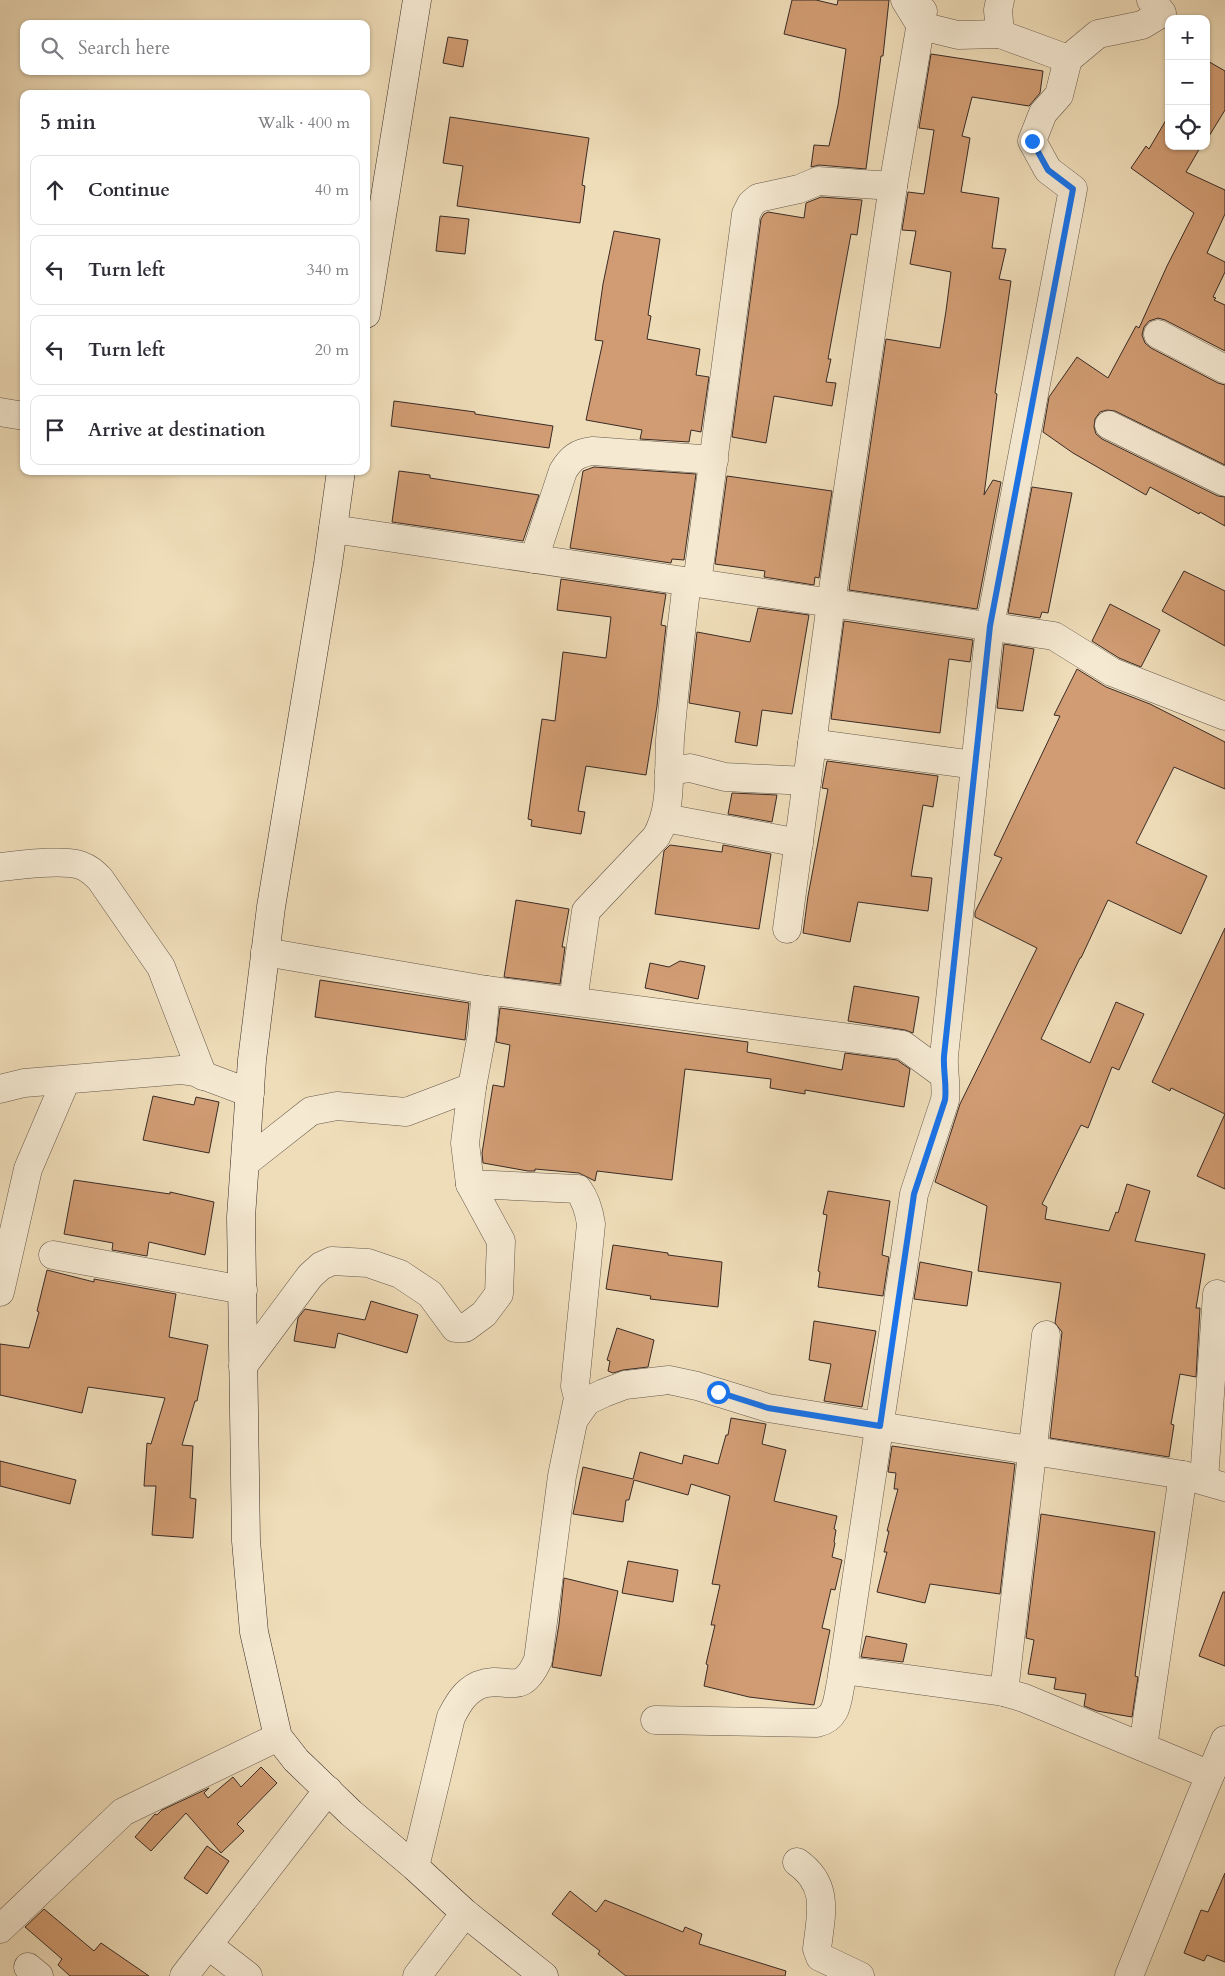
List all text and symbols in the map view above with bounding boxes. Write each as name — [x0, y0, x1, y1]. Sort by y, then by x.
map controls — [1165, 15, 1210, 150]
button: + — [1165, 15, 1210, 60]
search box — [20, 20, 370, 75]
icon: search — [38, 34, 66, 62]
text: Search here — [78, 35, 170, 61]
button: − — [1165, 60, 1210, 105]
button: locate — [1165, 105, 1210, 150]
text: 5 min — [40, 108, 96, 137]
text: Walk · 400 m — [258, 112, 350, 134]
route end — [1021, 130, 1044, 153]
icon: ahead — [41, 176, 69, 204]
text: Continue — [88, 177, 170, 203]
text: 40 m — [315, 179, 349, 201]
icon: left — [41, 256, 69, 284]
text: Turn left — [88, 257, 165, 283]
text: 340 m — [307, 259, 349, 281]
icon: left — [41, 336, 69, 364]
text: Turn left — [88, 337, 165, 363]
text: 20 m — [315, 339, 349, 361]
icon: arrive — [41, 416, 69, 444]
text: Arrive at destination — [88, 417, 265, 443]
route start — [707, 1381, 730, 1404]

